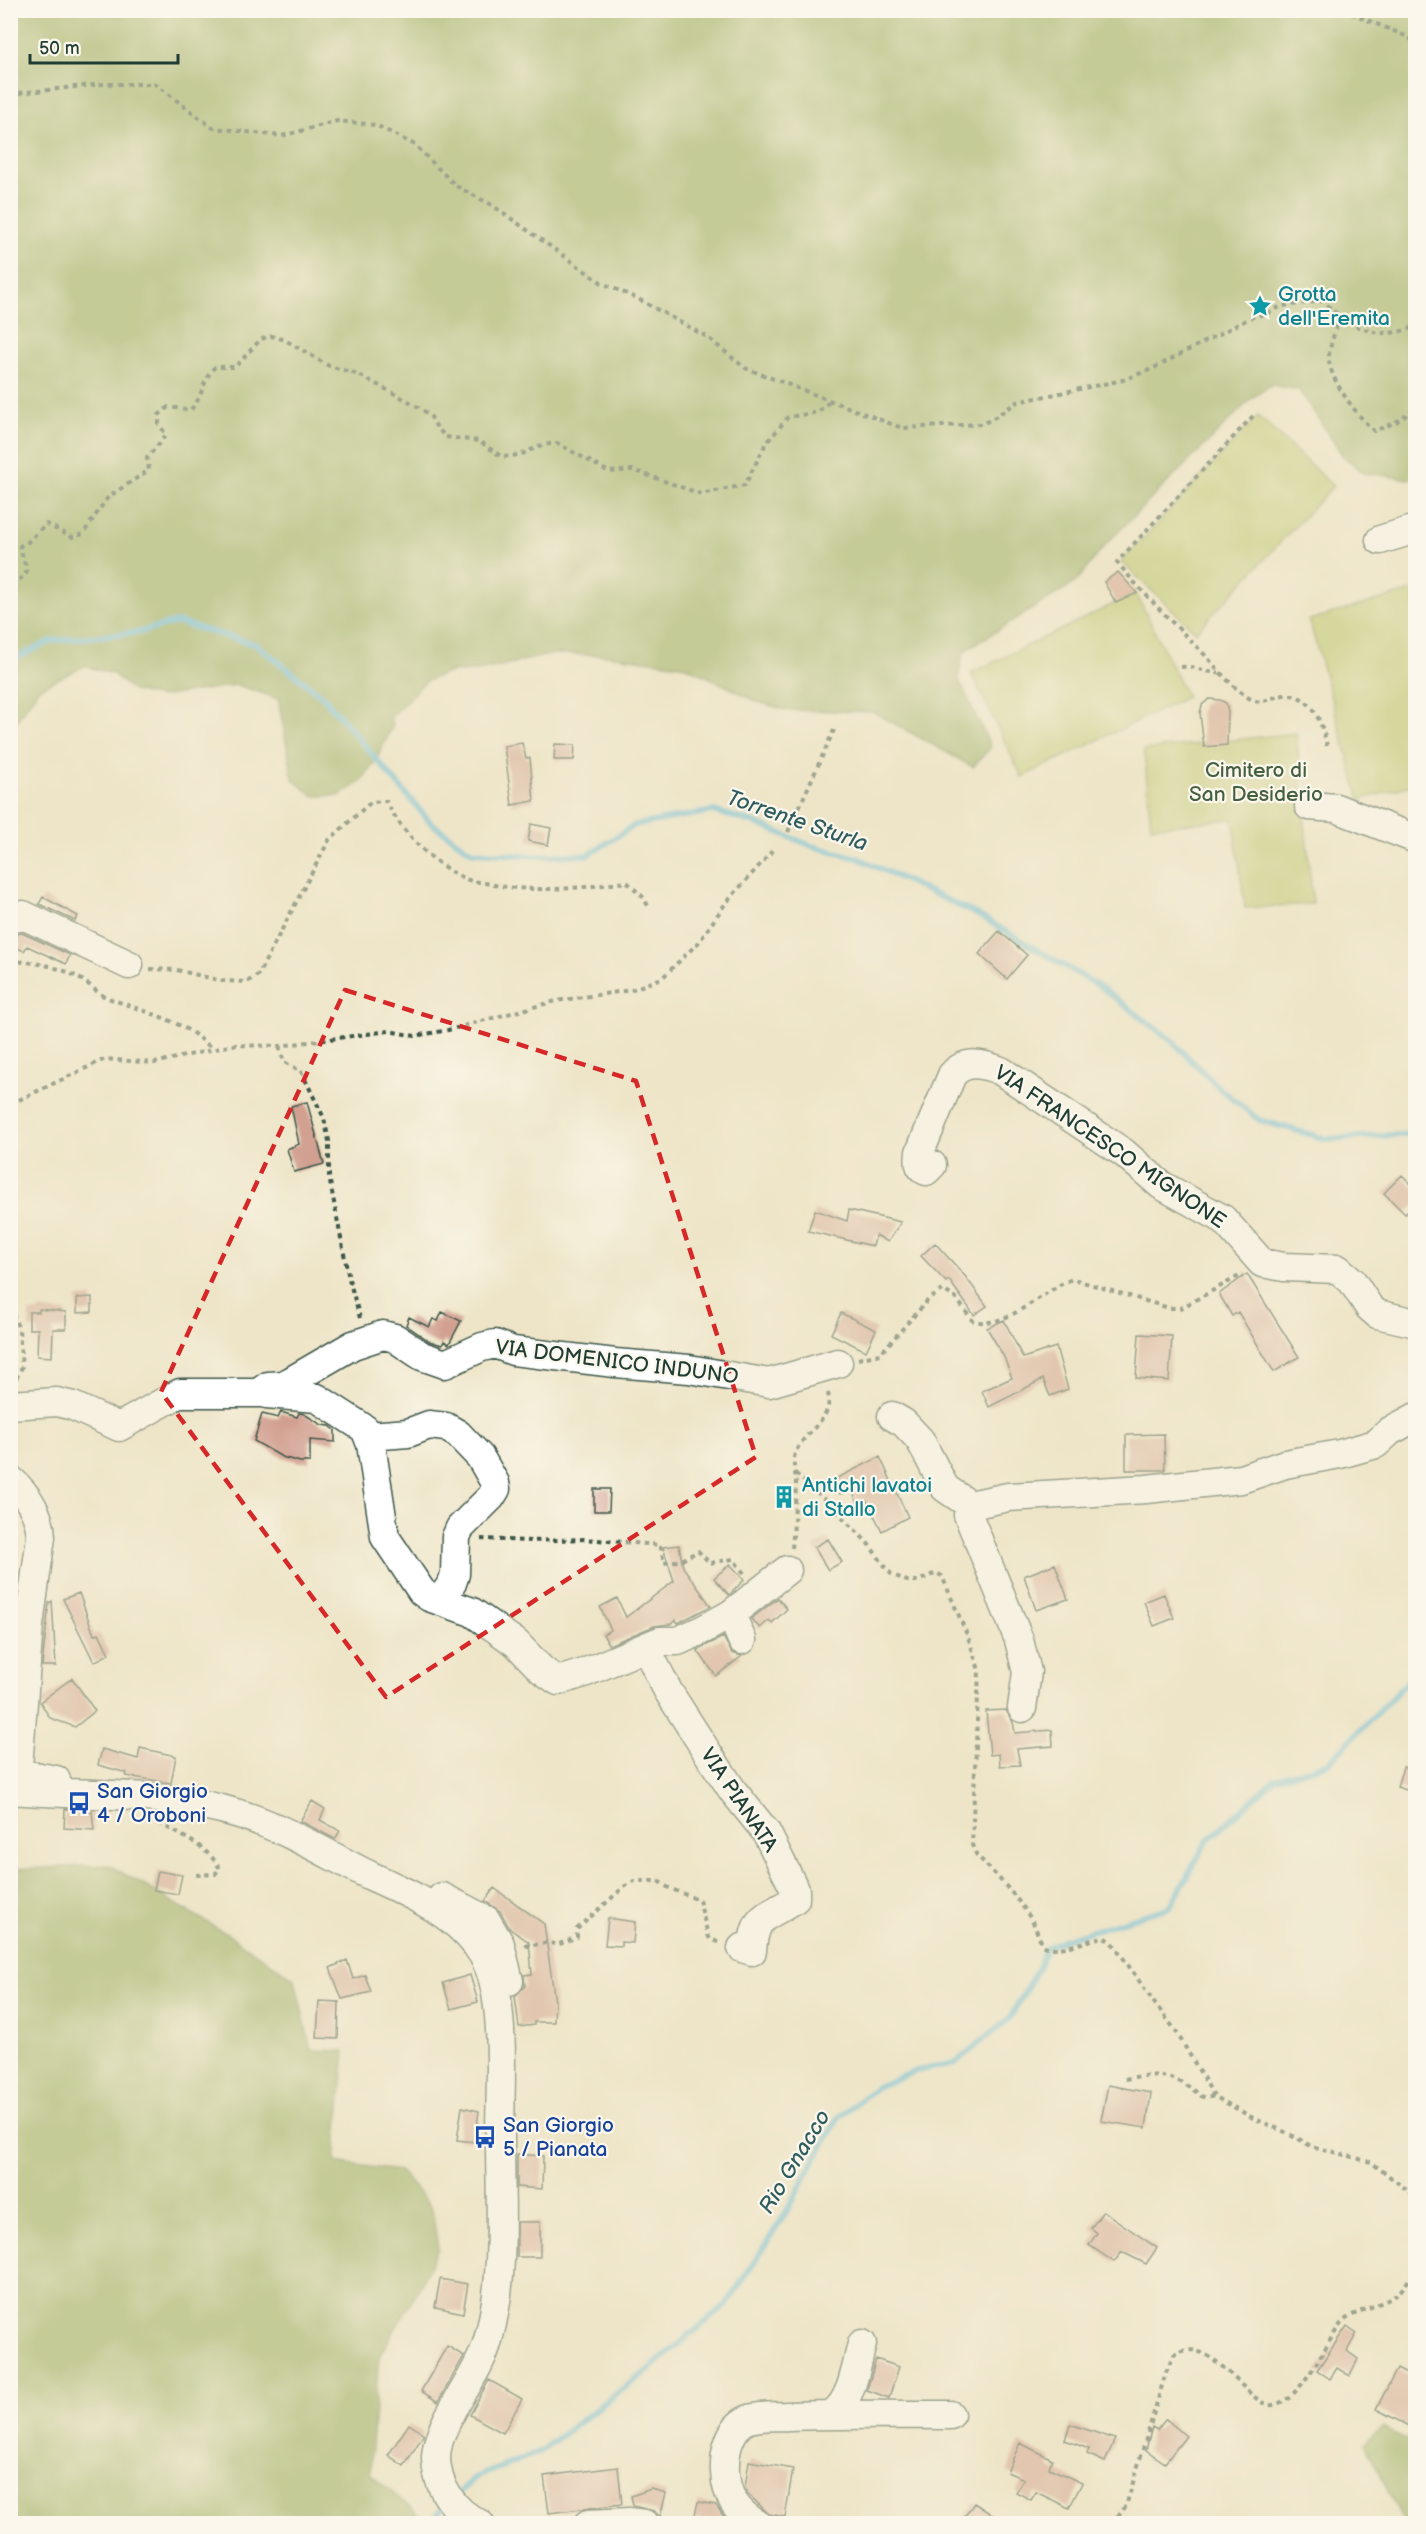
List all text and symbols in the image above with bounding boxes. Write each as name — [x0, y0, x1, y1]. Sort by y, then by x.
scale bar — [30, 27, 178, 65]
text: 50 m — [39, 38, 80, 59]
place label: Grotta dell'Eremita — [1278, 282, 1390, 331]
place icon: Grotta dell'Eremita — [1247, 293, 1273, 319]
park label: Cimitero di San Desiderio — [1189, 758, 1323, 807]
water label: Torrente Sturla — [723, 784, 871, 858]
street label: VIA FRANCESCO MIGNONE — [989, 1060, 1231, 1234]
street label: VIA DOMENICO INDUNO — [494, 1335, 740, 1389]
place label: Antichi lavatoi di Stallo — [802, 1473, 932, 1522]
building icon: Antichi lavatoi di Stallo — [771, 1484, 797, 1510]
street label: VIA PIANATA — [695, 1743, 783, 1857]
place label: San Giorgio 4 / Oroboni — [97, 1779, 208, 1828]
bus stop icon: San Giorgio 4 / Oroboni — [66, 1790, 92, 1816]
water label: Rio Gnacco — [753, 2105, 837, 2219]
place label: San Giorgio 5 / Pianata — [503, 2113, 614, 2162]
bus stop icon: San Giorgio 5 / Pianata — [472, 2124, 498, 2150]

